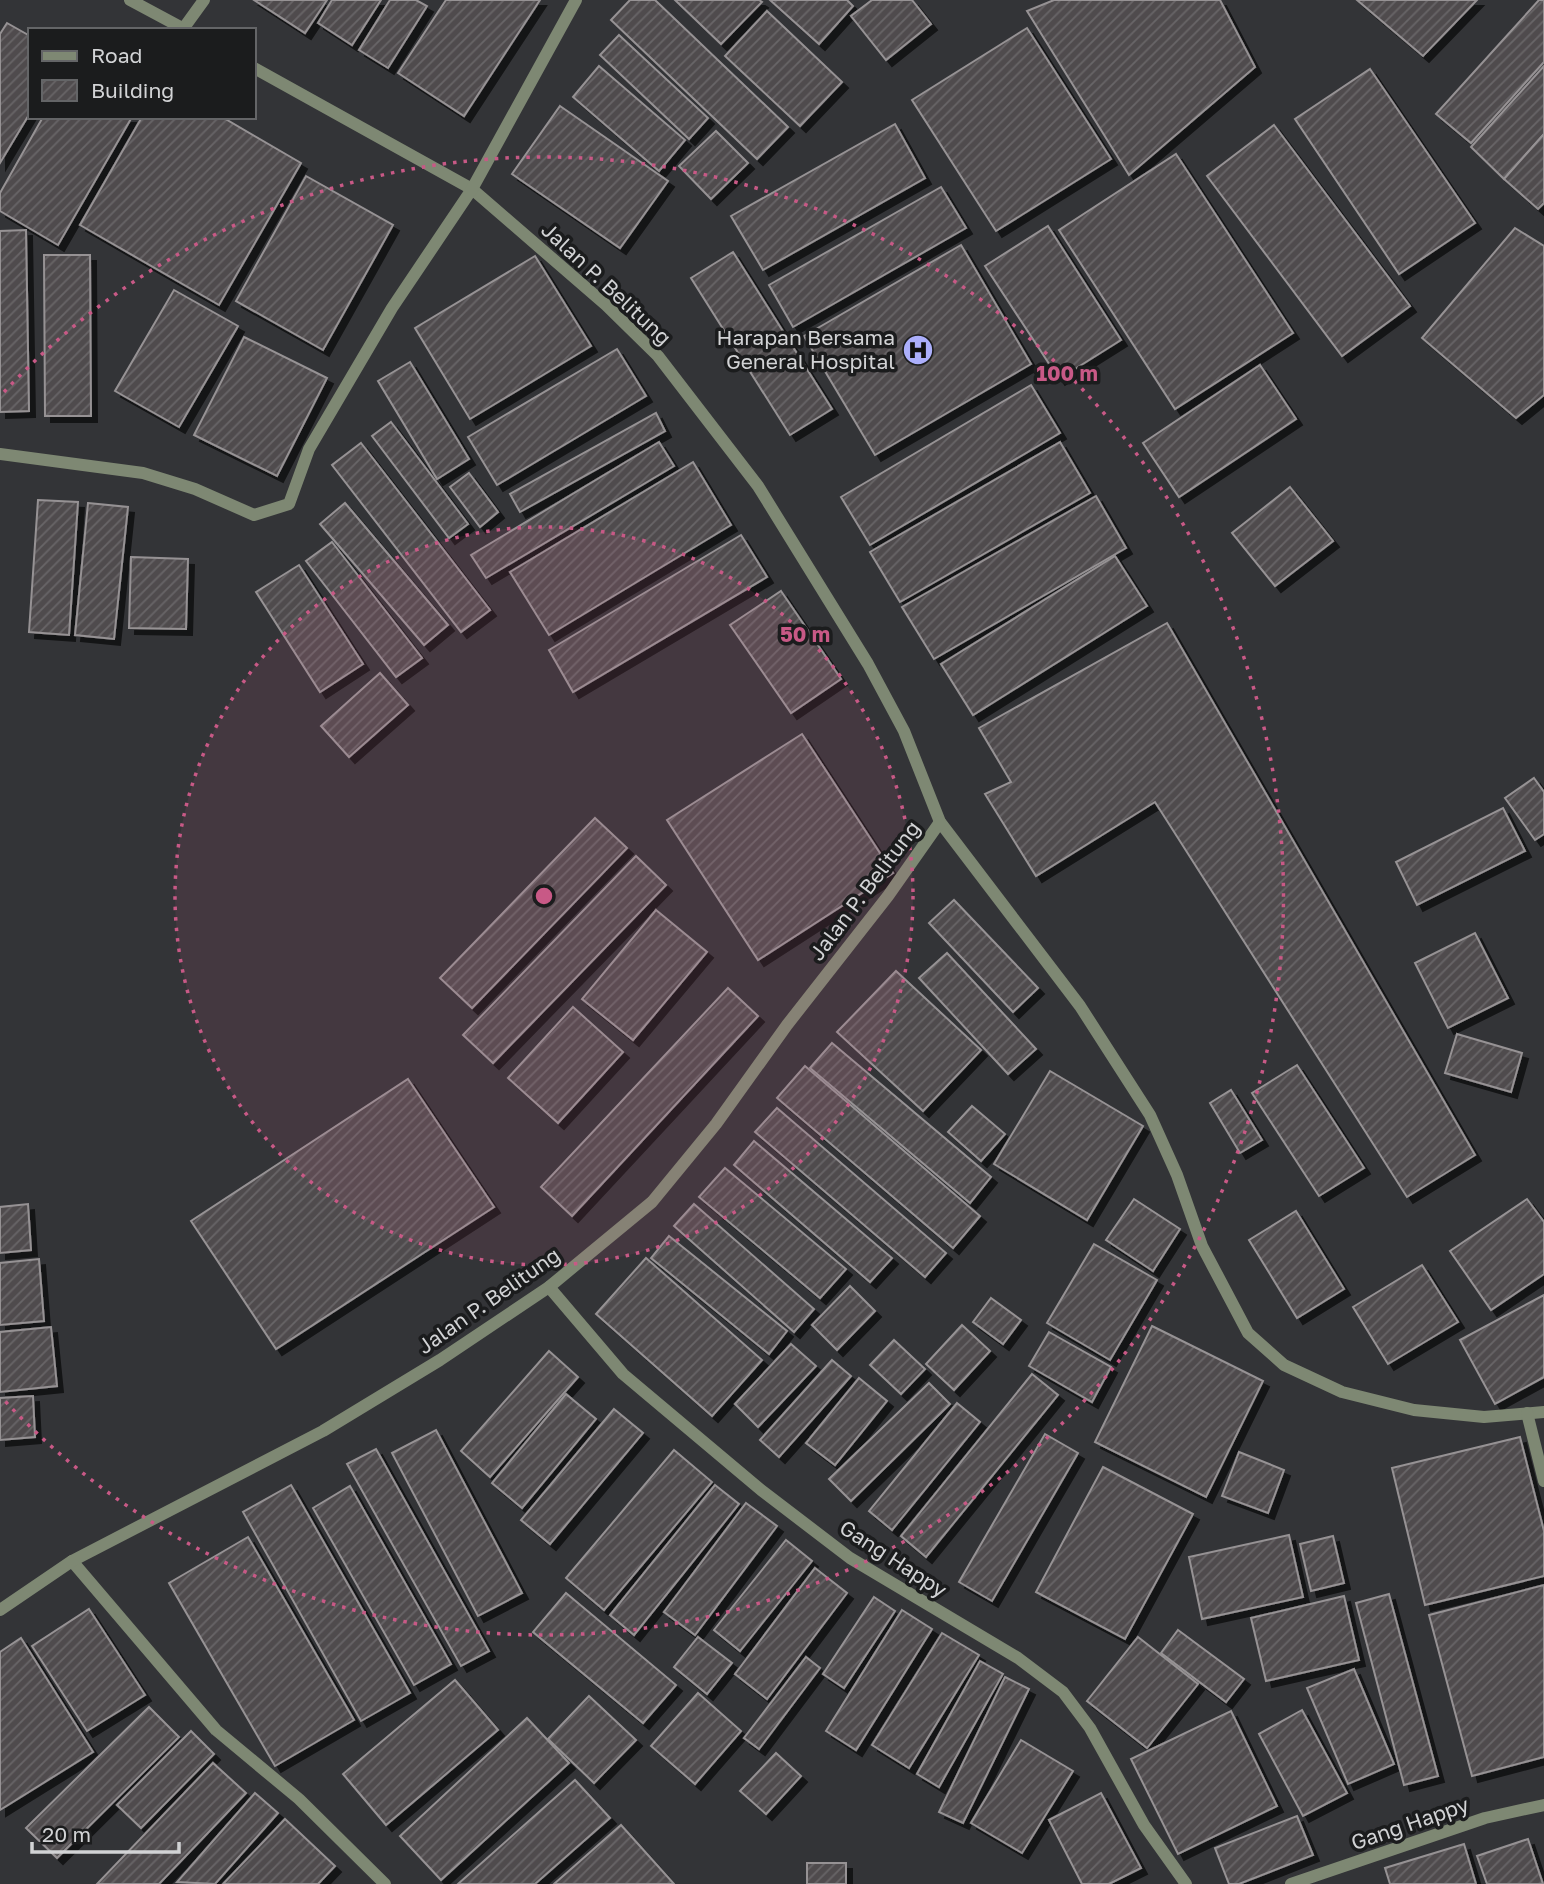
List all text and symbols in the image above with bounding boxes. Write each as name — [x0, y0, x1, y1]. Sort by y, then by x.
legend — [28, 28, 256, 119]
text: Road — [91, 42, 142, 68]
text: Building — [91, 77, 174, 103]
street label: Jalan P. Belitung — [536, 216, 677, 350]
place label: Harapan Bersama General Hospital — [717, 324, 895, 374]
hospital icon: Harapan Bersama General Hospital — [901, 333, 935, 367]
text: 100 m — [1036, 360, 1098, 386]
text: 50 m — [780, 621, 830, 647]
street label: Jalan P. Belitung — [803, 815, 925, 965]
centre of rings — [532, 884, 556, 908]
street label: Jalan P. Belitung — [412, 1241, 565, 1359]
street label: Gang Happy — [835, 1514, 952, 1603]
street label: Gang Happy — [1347, 1791, 1472, 1855]
scale bar — [32, 1811, 178, 1855]
text: 20 m — [42, 1821, 91, 1847]

